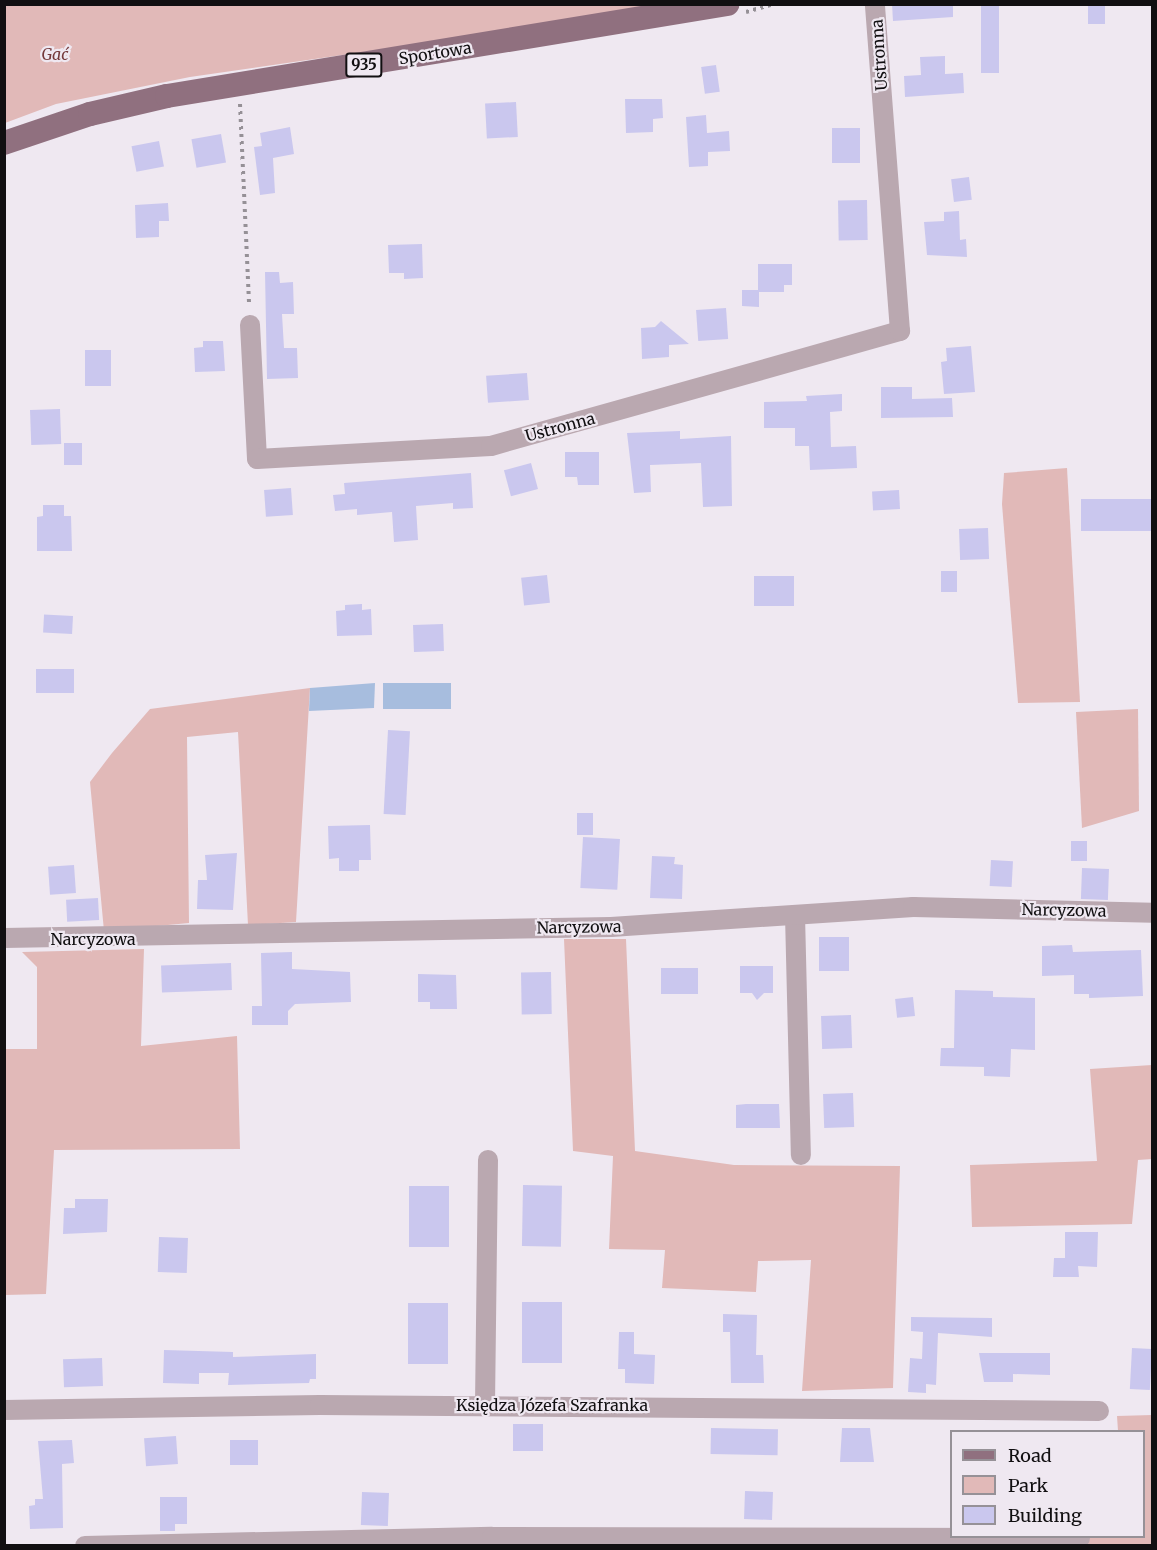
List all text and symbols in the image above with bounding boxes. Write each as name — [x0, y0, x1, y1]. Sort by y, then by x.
street label: Ustronna — [867, 19, 891, 91]
street label: Sportowa — [397, 38, 473, 68]
park label: Gać — [41, 44, 69, 64]
road number: 935 — [344, 53, 384, 77]
street label: Ustronna — [523, 408, 597, 446]
street label: Narcyzowa — [1021, 900, 1107, 920]
street label: Narcyzowa — [536, 917, 622, 937]
street label: Narcyzowa — [51, 929, 135, 949]
street label: Księdza Józefa Szafranka — [456, 1395, 648, 1415]
legend — [950, 1430, 1145, 1538]
text: Road — [1008, 1444, 1052, 1467]
text: Park — [1008, 1474, 1048, 1497]
text: Building — [1008, 1504, 1082, 1527]

